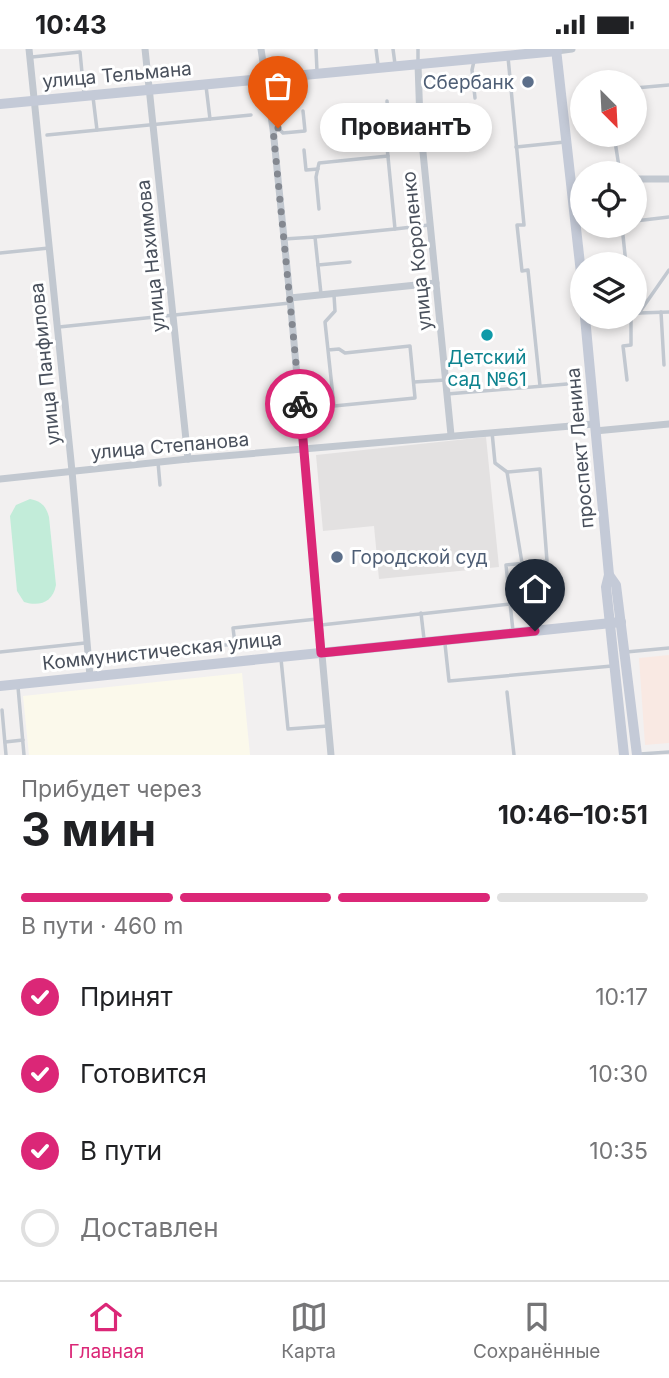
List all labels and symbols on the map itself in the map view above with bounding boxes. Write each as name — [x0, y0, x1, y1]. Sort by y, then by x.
pin — [248, 56, 308, 128]
street label: улица Тельмана — [41, 57, 193, 93]
north arrow — [570, 70, 648, 147]
place label: Сбербанк — [423, 71, 515, 94]
marker: Сбербанк — [520, 74, 536, 90]
callout: ПровиантЪ — [320, 104, 492, 153]
street label: улица Короленко — [397, 170, 437, 332]
street label: улица Нахимова — [132, 179, 170, 333]
street label: улица Панфилова — [25, 282, 65, 446]
marker: Детский сад №61 — [479, 327, 495, 343]
place label: Детский сад №61 — [447, 346, 527, 391]
street label: проспект Ленина — [562, 367, 598, 529]
courier — [265, 369, 335, 439]
street label: улица Степанова — [90, 428, 250, 464]
place label: Городской суд — [351, 546, 488, 569]
marker: Городской суд — [329, 549, 345, 565]
pin — [505, 559, 565, 631]
street label: Коммунистическая улица — [41, 627, 283, 675]

